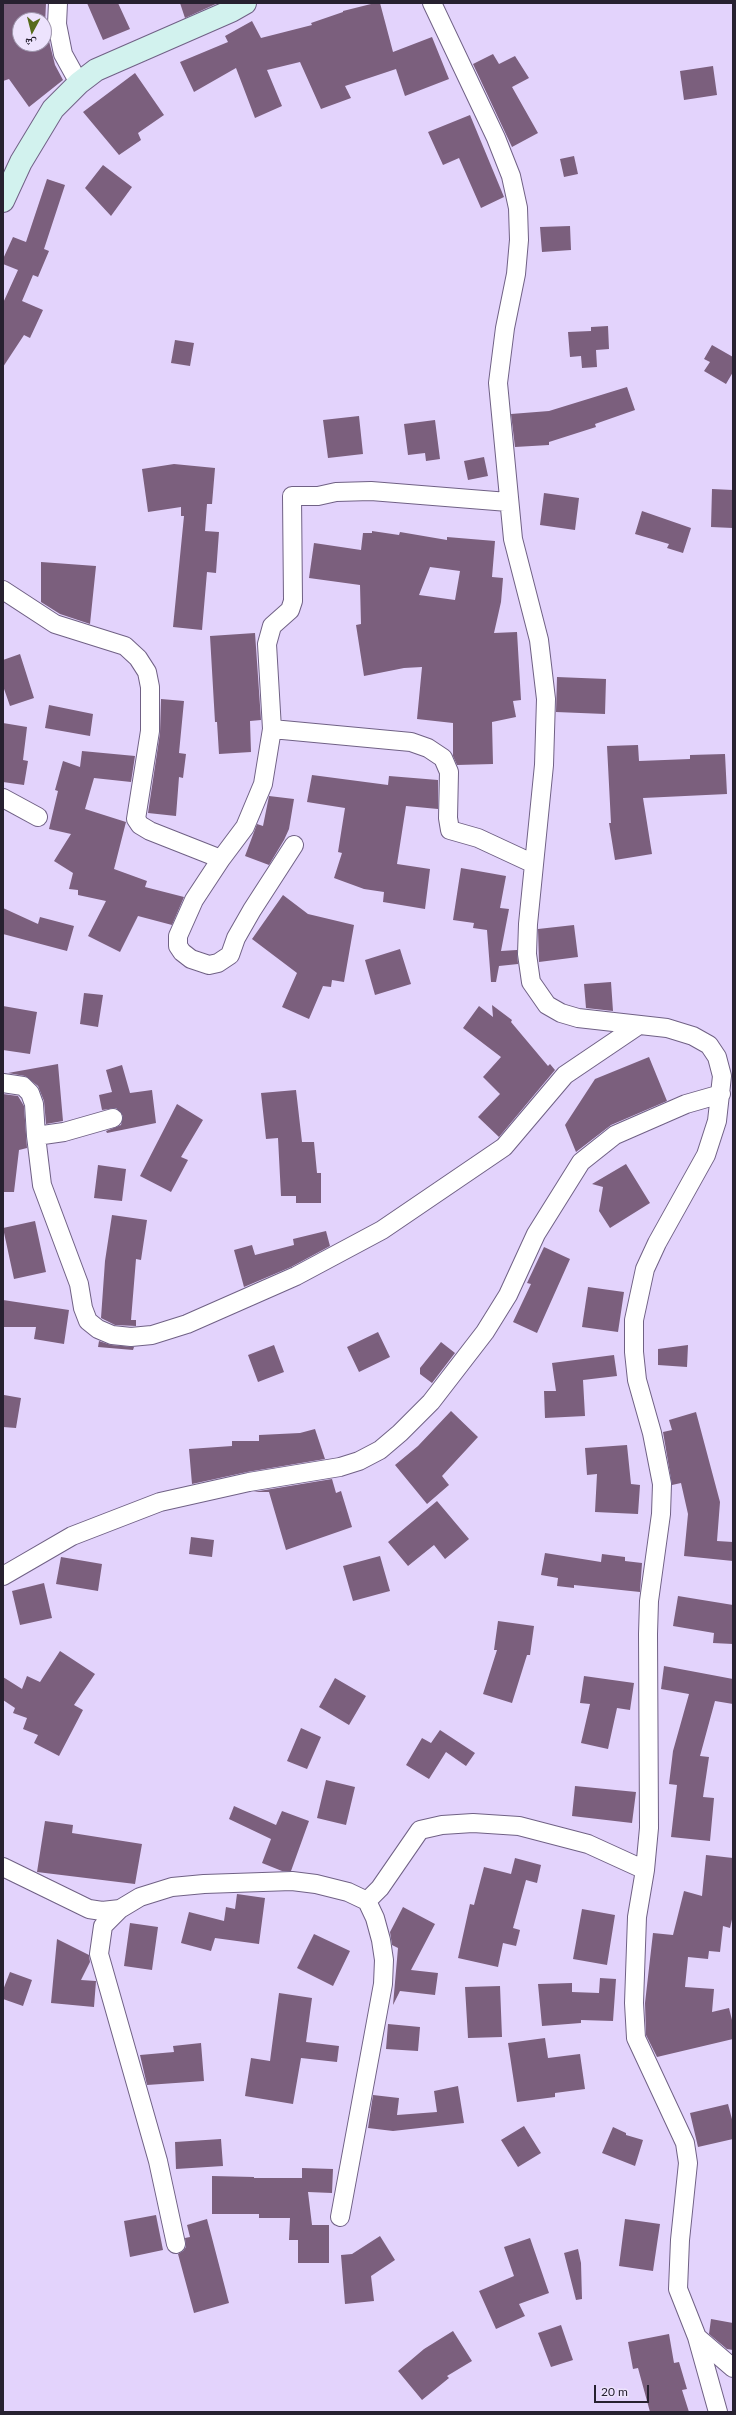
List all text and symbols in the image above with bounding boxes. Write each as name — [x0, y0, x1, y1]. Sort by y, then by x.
north arrow — [12, 12, 52, 52]
text: ش — [24, 36, 37, 51]
scale bar — [596, 2377, 651, 2403]
text: 20 m — [601, 2384, 628, 2399]

